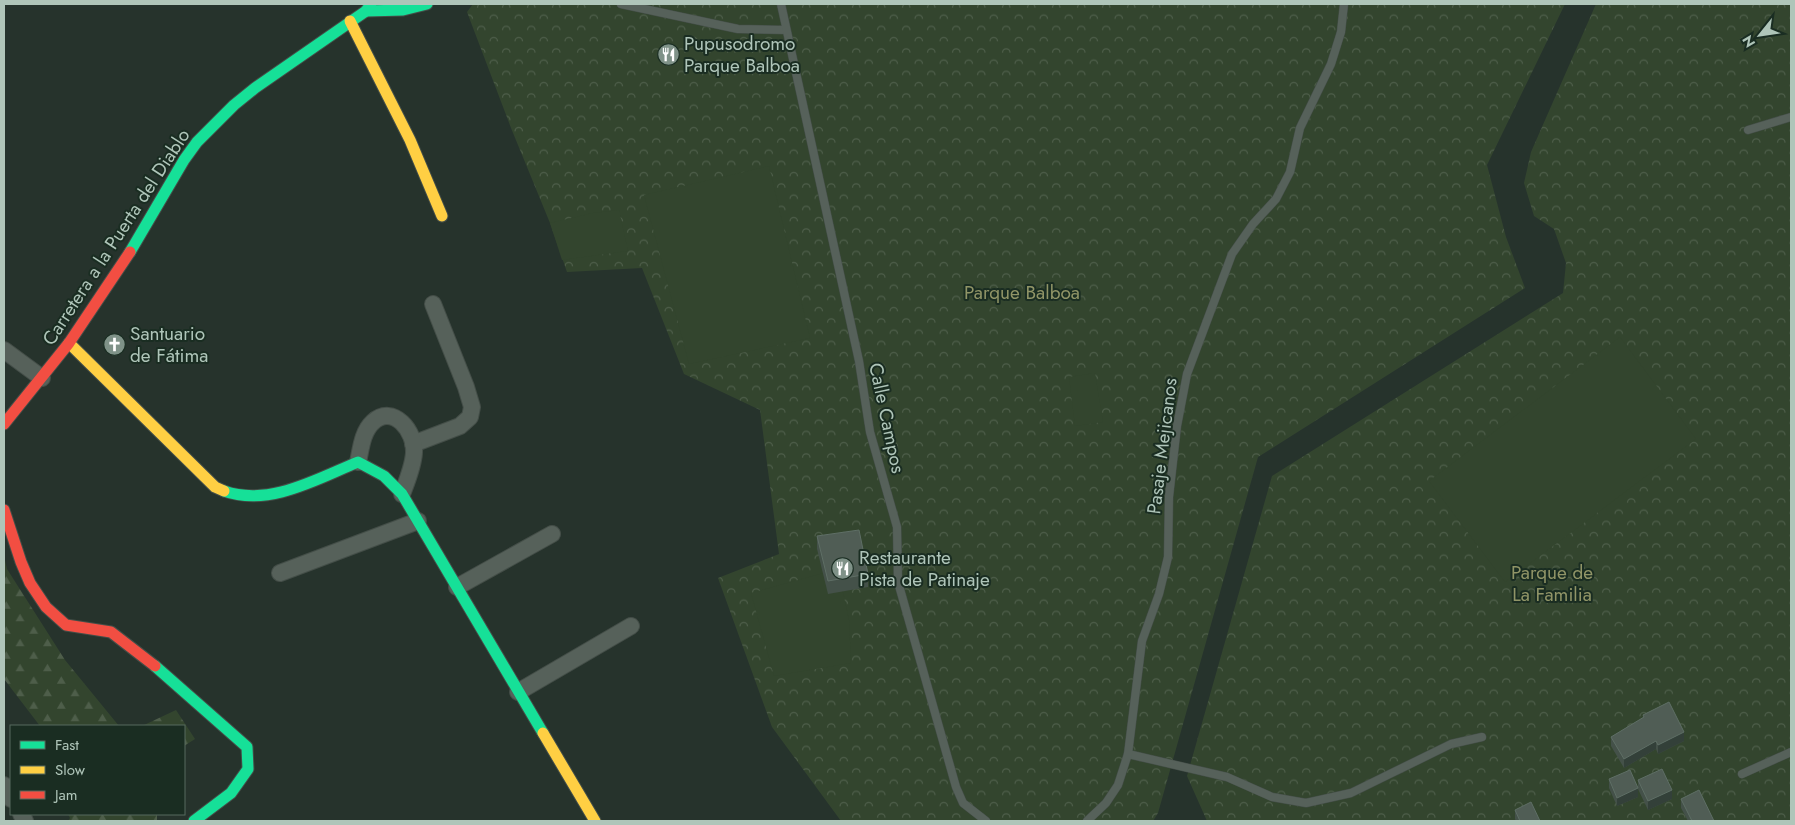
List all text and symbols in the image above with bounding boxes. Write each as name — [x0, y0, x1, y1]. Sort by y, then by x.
north arrow — [1735, 10, 1785, 60]
place label: Pupusodromo Parque Balboa — [684, 30, 800, 79]
text: N — [1737, 32, 1760, 51]
restaurant icon: Pupusodromo Parque Balboa — [656, 42, 680, 66]
street label: Carretera a la Puerta del Diablo — [36, 123, 196, 351]
park label: Parque Balboa — [964, 279, 1080, 306]
place label: Santuario de Fátima — [130, 320, 209, 369]
church icon: Santuario de Fátima — [102, 332, 126, 356]
street label: Calle Campos — [862, 360, 912, 476]
street label: Pasaje Mejicanos — [1140, 376, 1184, 516]
place label: Restaurante Pista de Patinaje — [859, 544, 990, 593]
restaurant icon: Restaurante Pista de Patinaje — [831, 556, 855, 580]
park label: Parque de La Familia — [1511, 559, 1593, 608]
legend — [10, 725, 185, 815]
text: Fast — [55, 734, 79, 756]
text: Slow — [55, 759, 86, 781]
text: Jam — [53, 784, 78, 806]

